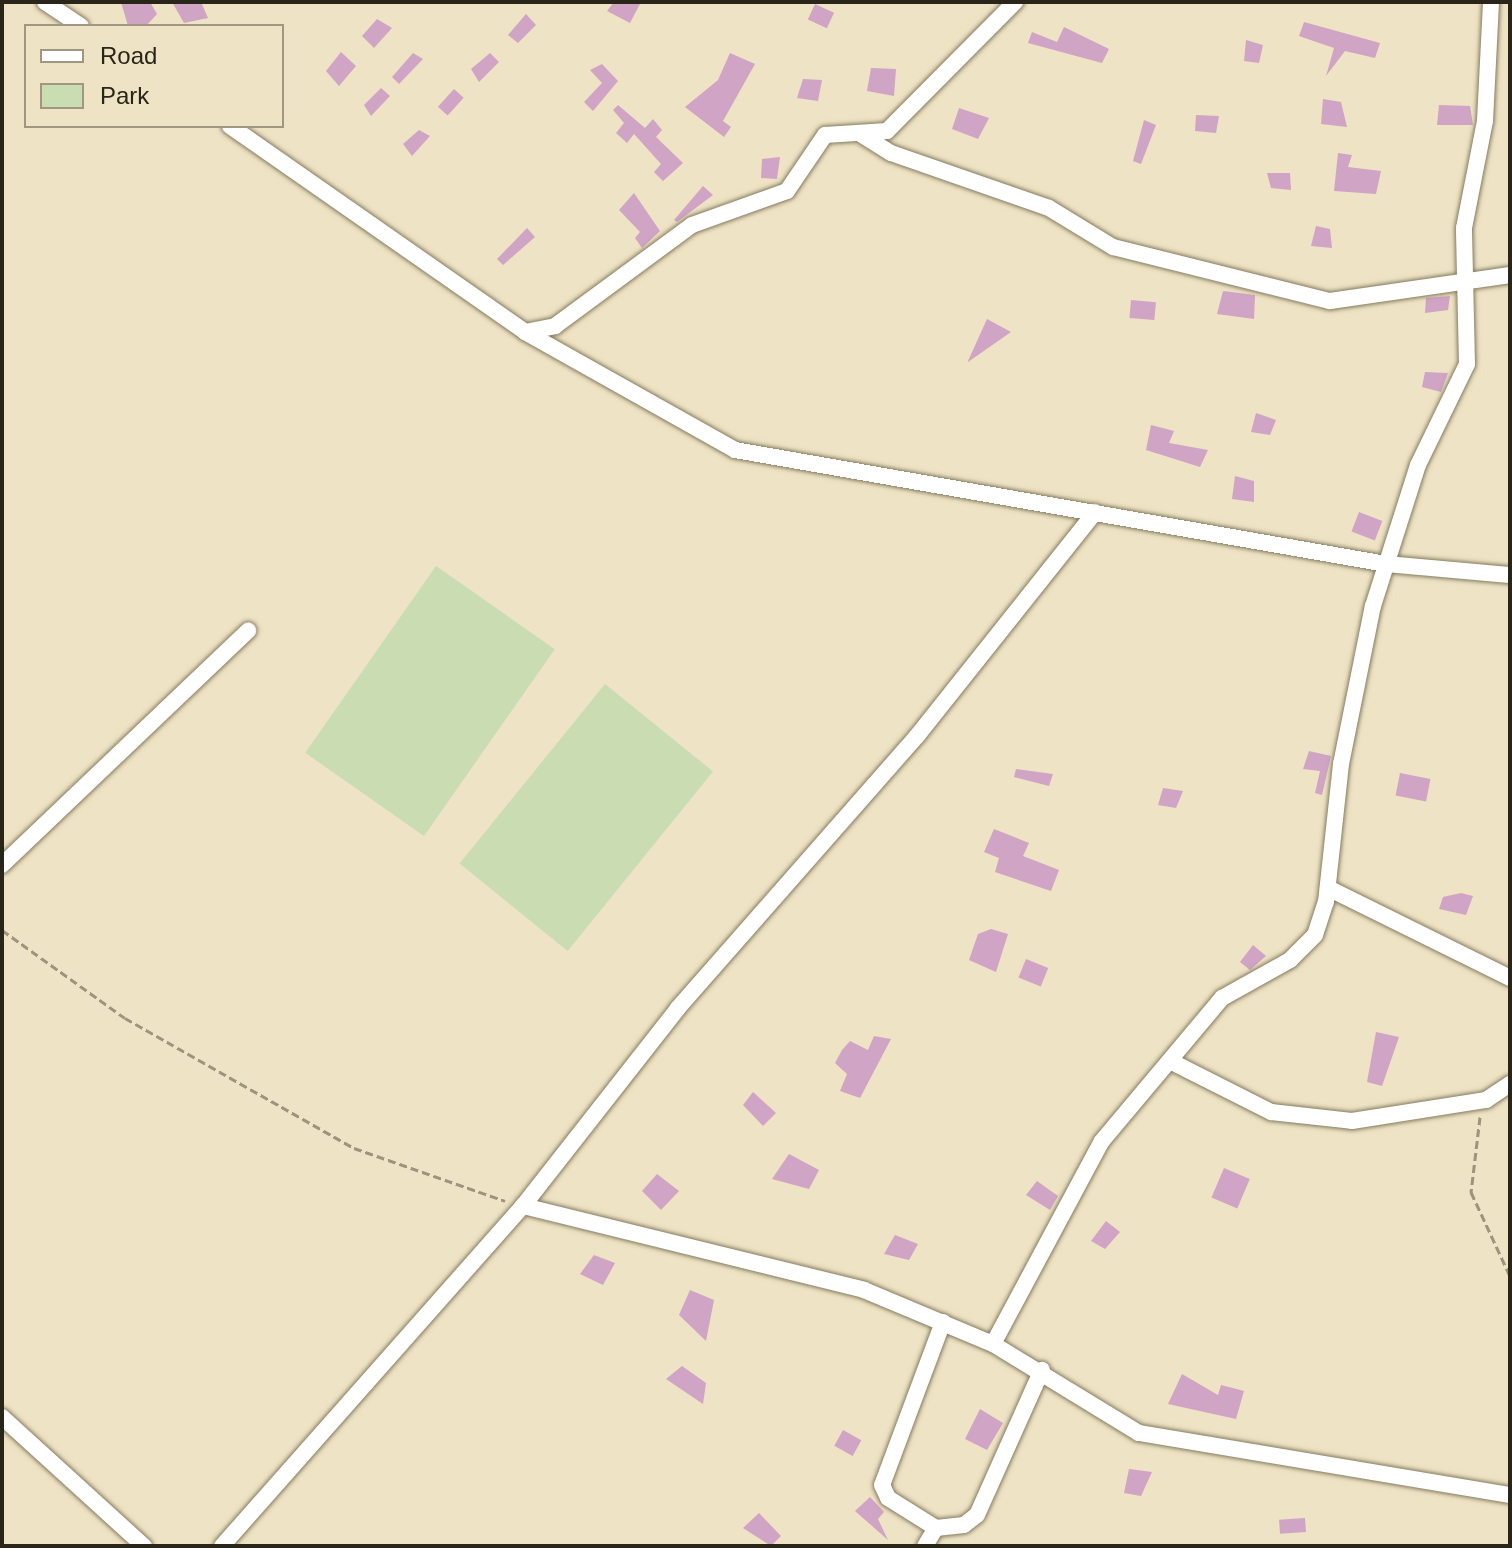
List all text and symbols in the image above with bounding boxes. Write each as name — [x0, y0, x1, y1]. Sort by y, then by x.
legend — [24, 24, 284, 128]
text: Road — [100, 42, 157, 69]
text: Park — [100, 82, 149, 109]

